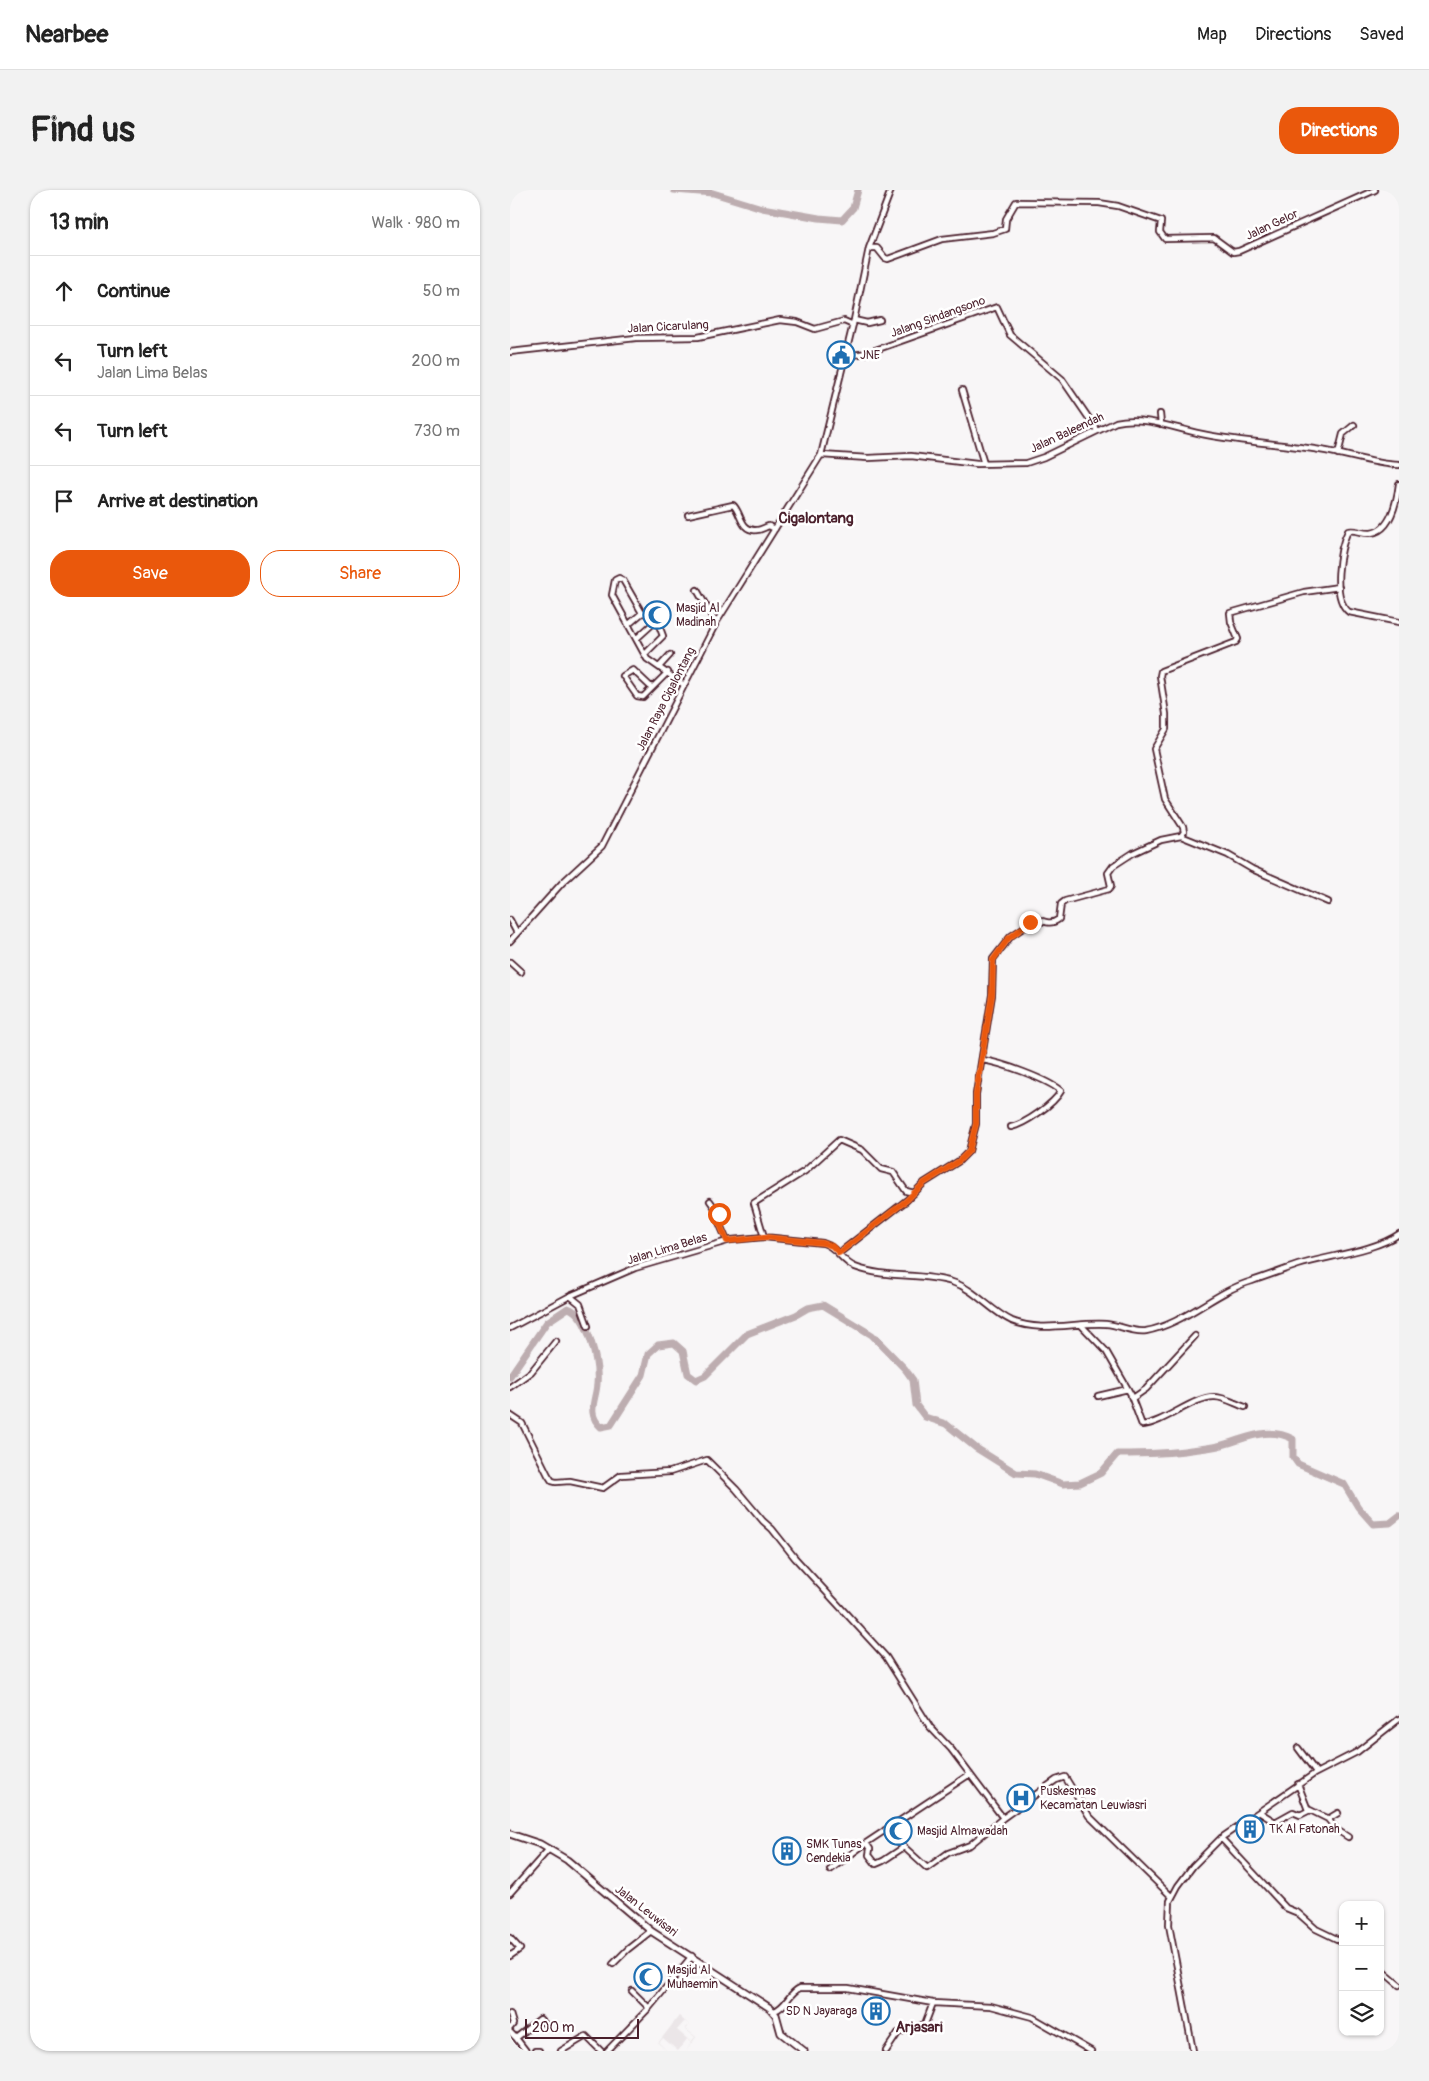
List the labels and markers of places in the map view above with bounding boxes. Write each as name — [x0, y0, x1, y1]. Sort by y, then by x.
public building icon: JNE — [826, 340, 856, 370]
place label: JNE — [860, 348, 880, 363]
mosque icon: Masjid Al Madinah — [642, 600, 672, 630]
place label: Masjid Al Madinah — [676, 601, 720, 630]
hospital icon: Puskesmas Kecamatan Leuwiasri — [1006, 1783, 1036, 1813]
place label: Puskesmas Kecamatan Leuwiasri — [1040, 1784, 1146, 1813]
building icon: TK Al Fatonah — [1235, 1814, 1265, 1844]
mosque icon: Masjid Almawadah — [883, 1816, 913, 1846]
place label: TK Al Fatonah — [1269, 1822, 1340, 1837]
place label: Masjid Almawadah — [917, 1824, 1008, 1839]
building icon: SMK Tunas Cendekia — [772, 1836, 802, 1866]
place label: SMK Tunas Cendekia — [806, 1837, 862, 1866]
mosque icon: Masjid Al Muhaemin — [633, 1962, 663, 1992]
place label: Masjid Al Muhaemin — [667, 1963, 718, 1992]
building icon: SD N Jayaraga — [861, 1996, 891, 2026]
place label: SD N Jayaraga — [786, 2004, 857, 2019]

